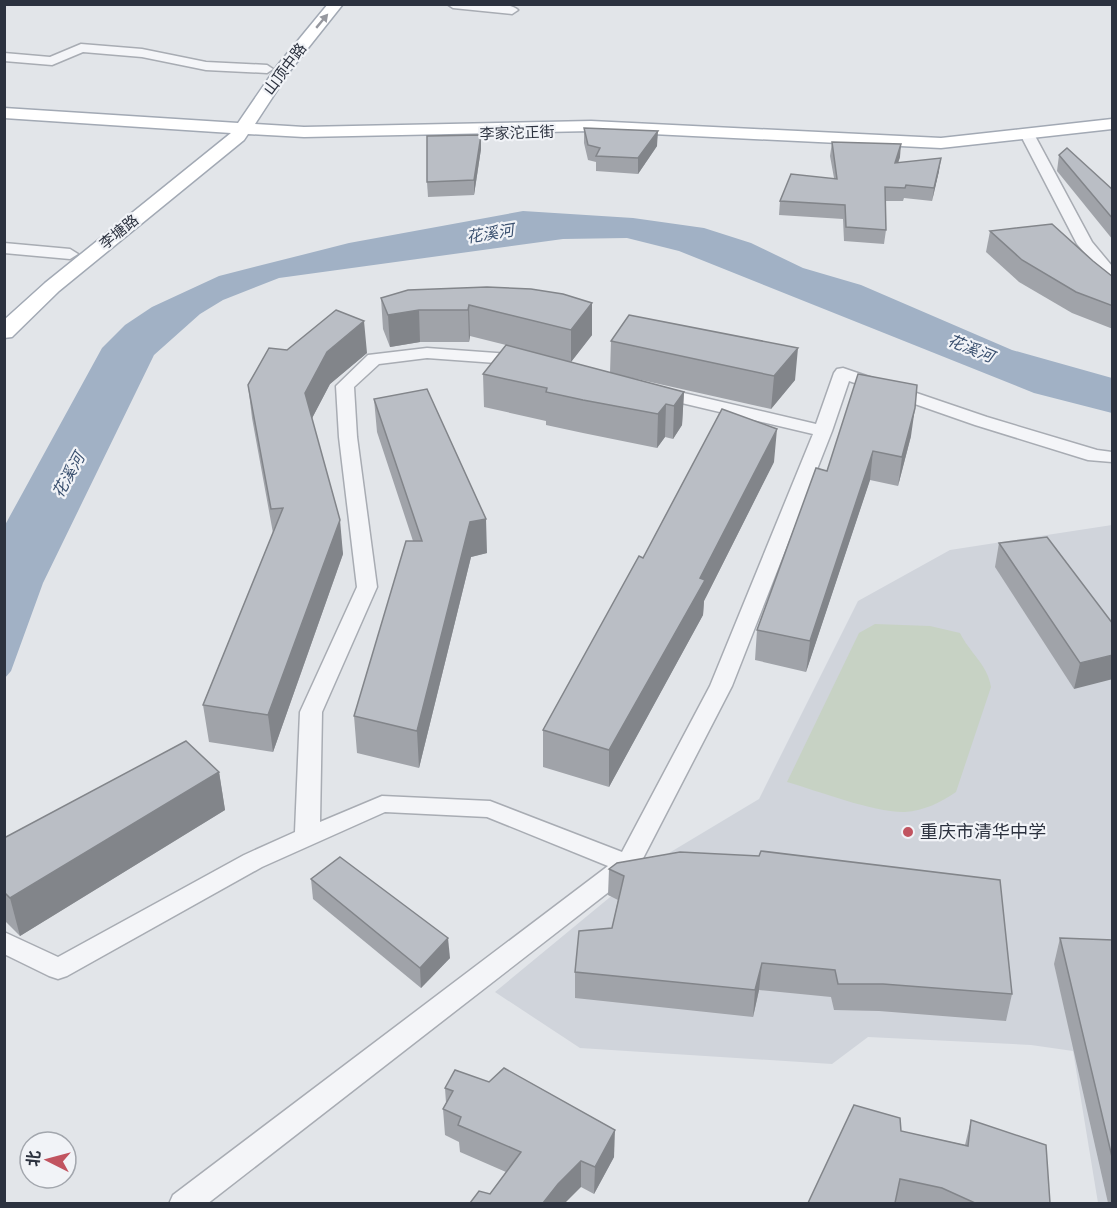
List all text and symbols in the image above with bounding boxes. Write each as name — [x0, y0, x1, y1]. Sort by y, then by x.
one-way arrow — [316, 13, 329, 29]
street label: 山顶中路 — [260, 40, 310, 98]
street label: 李家沱正街 — [479, 123, 555, 143]
street label: 李塘路 — [96, 211, 142, 253]
water label: 花溪河 — [465, 220, 518, 247]
water label: 花溪河 — [945, 331, 999, 367]
water label: 花溪河 — [48, 447, 90, 501]
place label: 重庆市清华中学 — [920, 821, 1046, 843]
marker: 重庆市清华中学 — [901, 825, 915, 839]
north arrow — [18, 1130, 78, 1190]
text: 北 — [23, 1150, 44, 1167]

